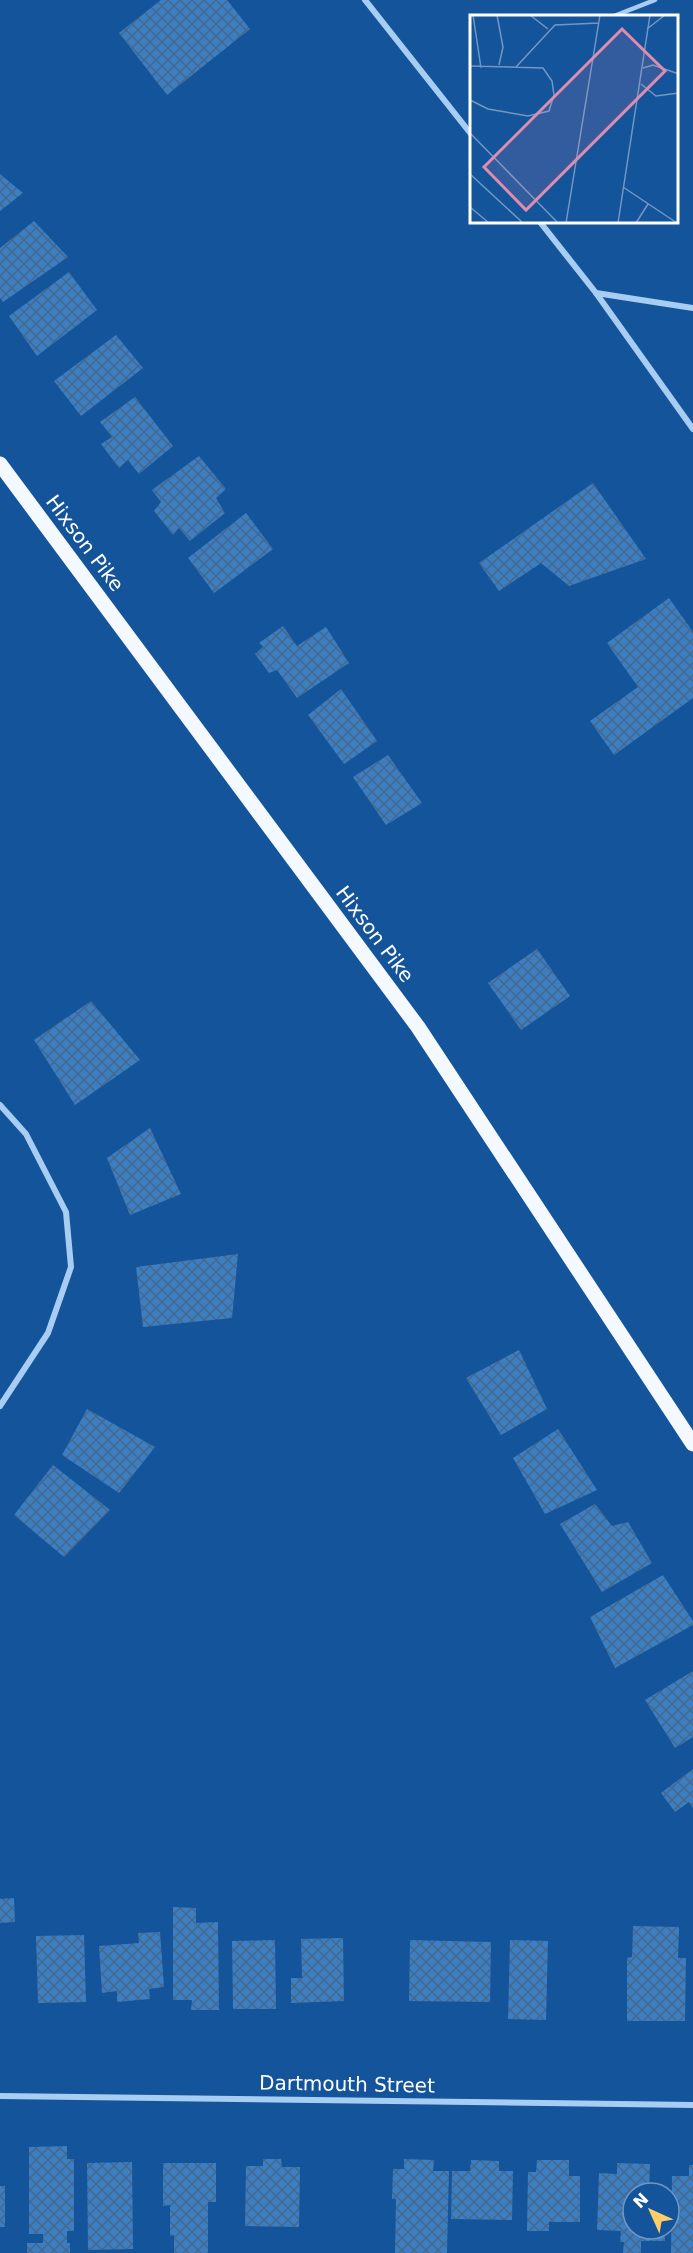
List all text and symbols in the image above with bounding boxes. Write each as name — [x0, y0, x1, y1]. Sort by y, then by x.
inset map — [470, 15, 678, 224]
street label: Hixson Pike — [41, 490, 129, 596]
street label: Hixson Pike — [331, 881, 419, 987]
street label: Dartmouth Street — [259, 2070, 435, 2098]
north arrow — [621, 2181, 681, 2241]
text: N — [629, 2189, 652, 2212]

